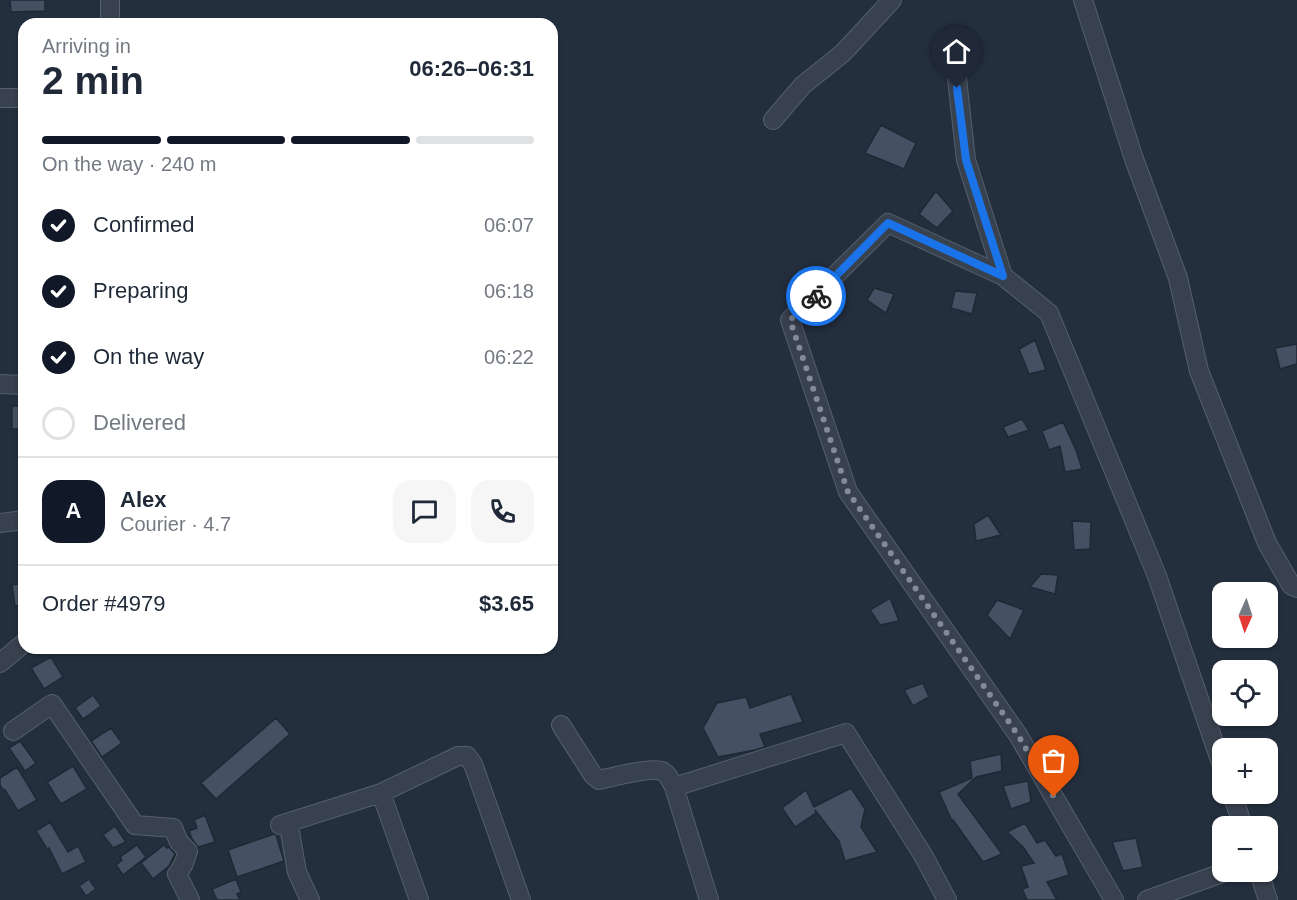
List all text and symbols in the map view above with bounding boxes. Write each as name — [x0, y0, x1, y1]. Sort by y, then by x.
pin — [931, 26, 982, 88]
text: Arriving in — [42, 35, 131, 57]
icon: home — [940, 35, 973, 68]
text: 06:26–06:31 — [409, 56, 534, 81]
text: 2 min — [42, 59, 144, 102]
text: On the way · 240 m — [42, 153, 217, 175]
icon: check — [42, 209, 75, 242]
text: Confirmed — [93, 212, 194, 237]
text: 06:07 — [484, 214, 534, 236]
courier — [786, 266, 846, 326]
icon: check — [42, 275, 75, 308]
text: Preparing — [93, 278, 188, 303]
text: 06:18 — [484, 280, 534, 302]
icon: bike — [800, 280, 833, 313]
icon: check — [42, 341, 75, 374]
text: On the way — [93, 344, 204, 369]
text: 06:22 — [484, 346, 534, 368]
text: Delivered — [93, 410, 186, 435]
button: chat — [393, 480, 456, 543]
button: phone — [471, 480, 534, 543]
text: Alex — [120, 487, 166, 512]
text: A — [66, 498, 81, 523]
text: Courier · 4.7 — [120, 513, 231, 535]
north arrow — [1212, 582, 1278, 648]
map controls — [1212, 582, 1278, 882]
text: Order #4979 — [42, 591, 166, 616]
text: $3.65 — [479, 591, 534, 616]
button: locate — [1212, 660, 1278, 726]
pin — [1028, 735, 1079, 797]
button: + — [1212, 738, 1278, 804]
icon: bag — [1037, 744, 1070, 777]
button: − — [1212, 816, 1278, 882]

